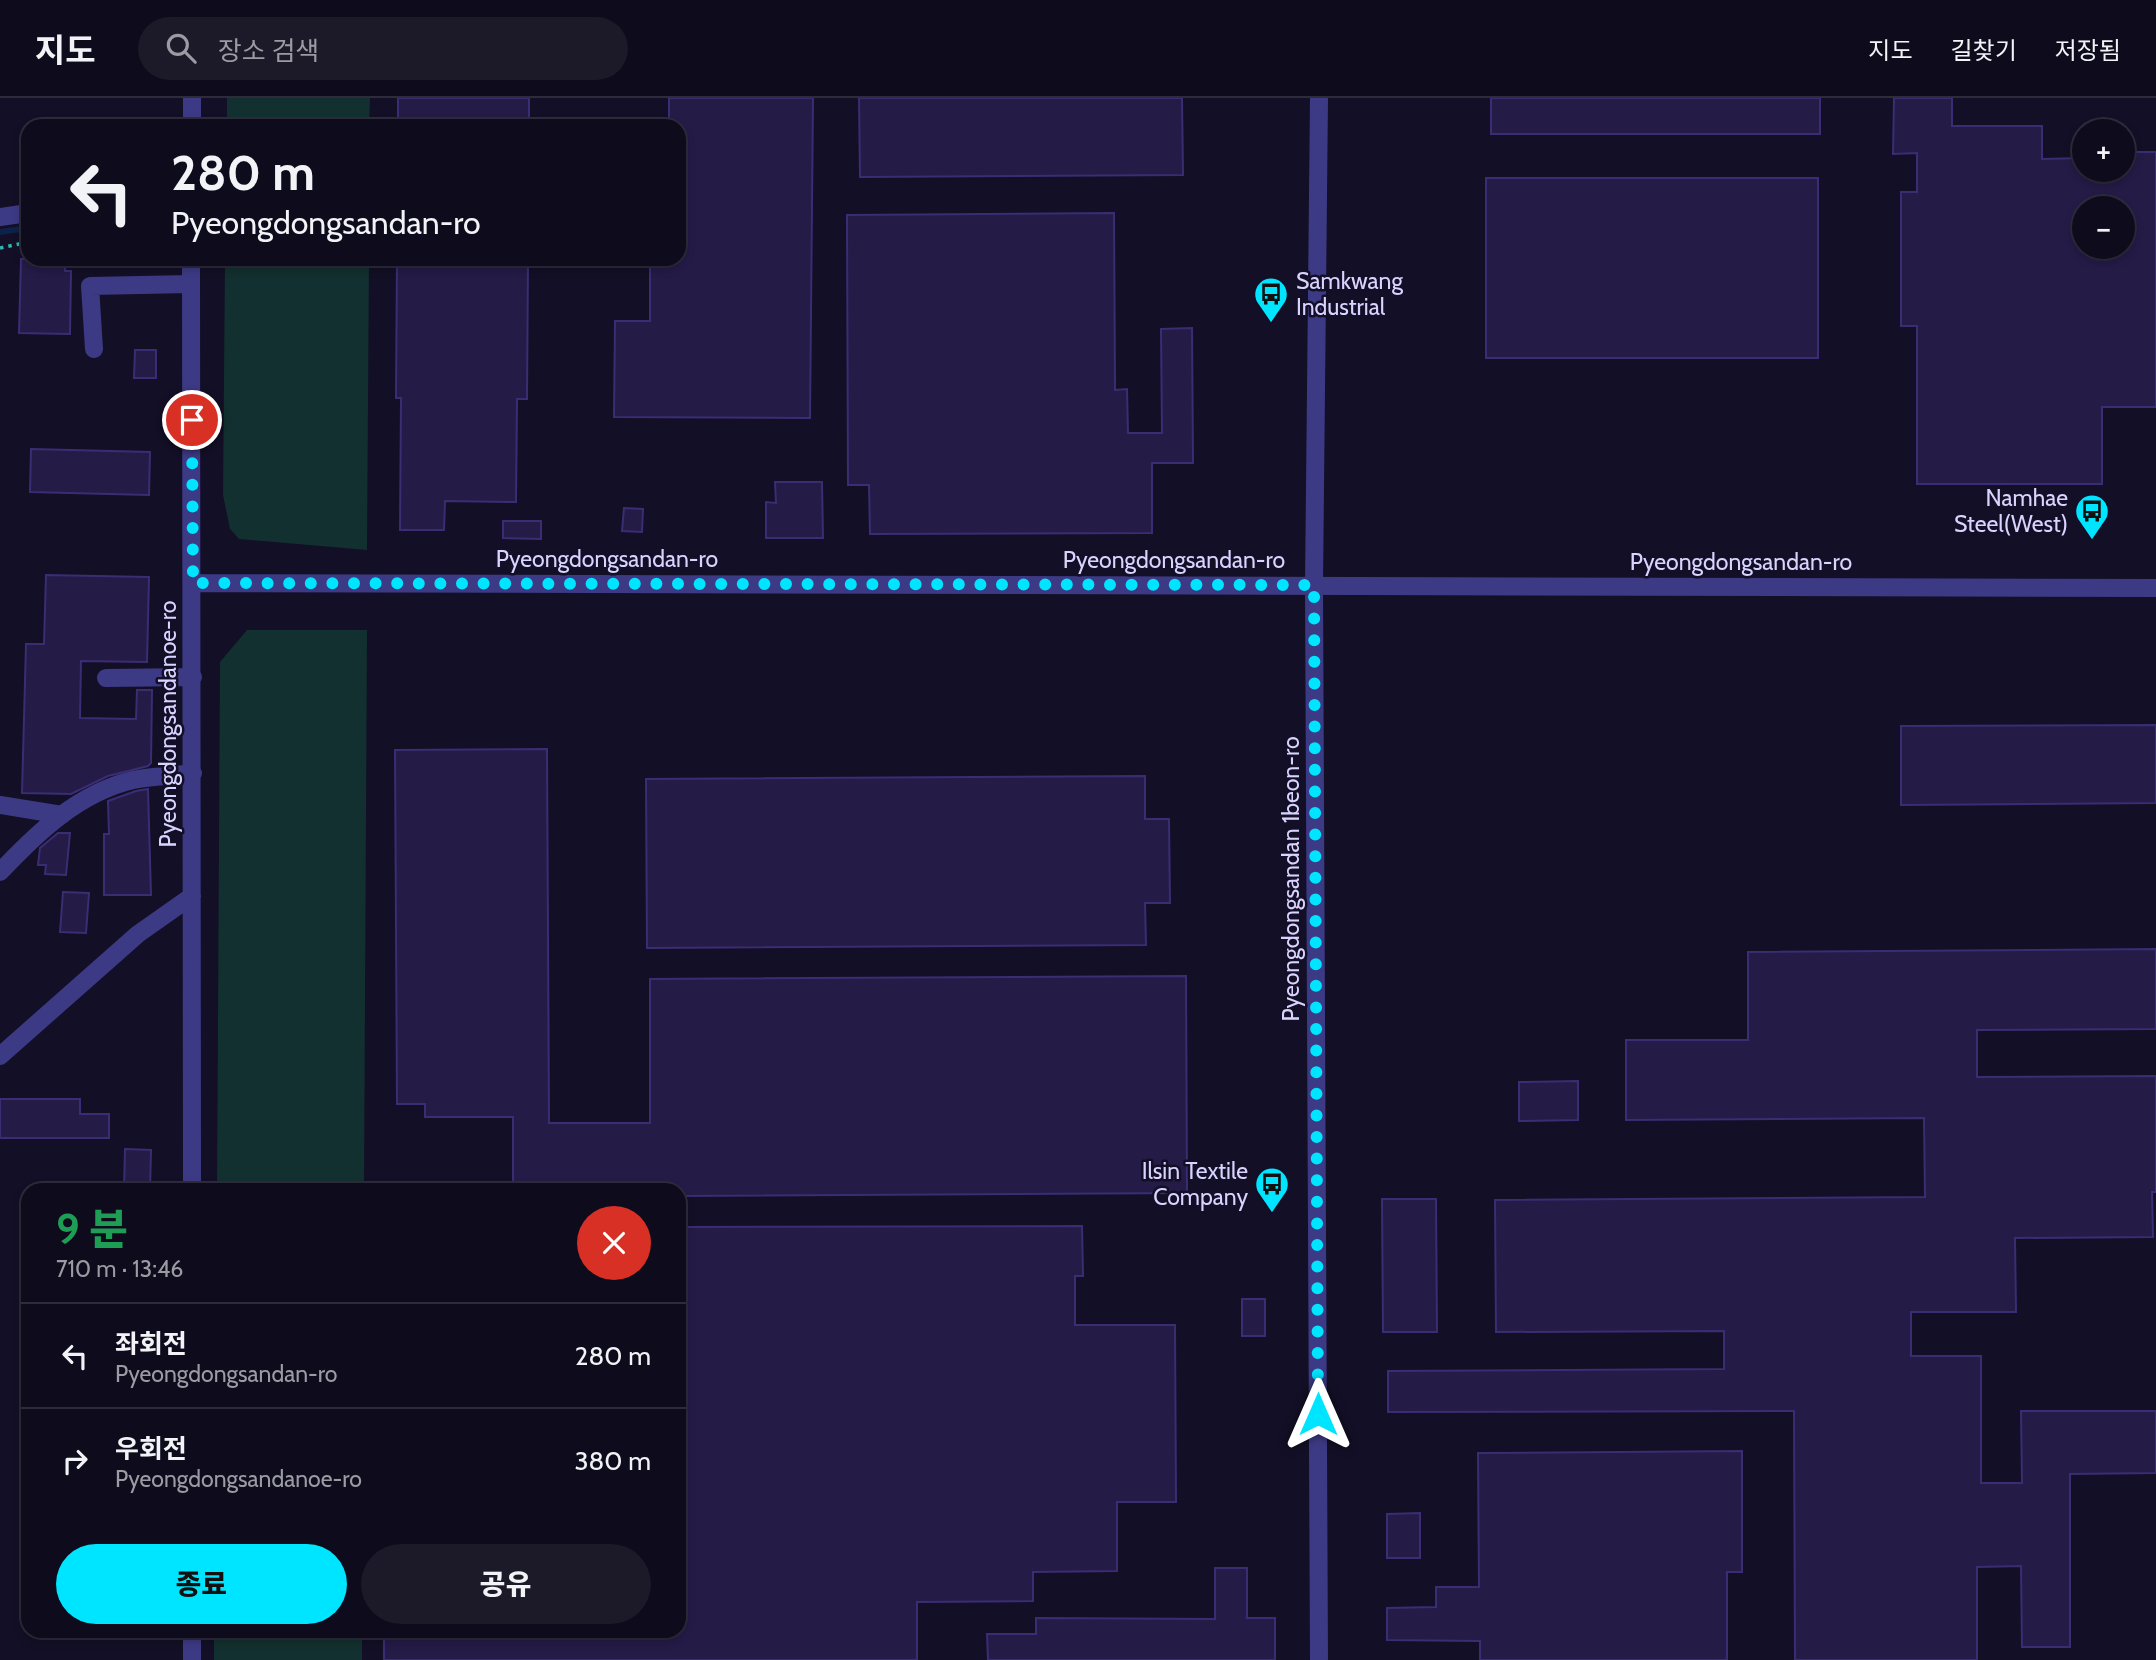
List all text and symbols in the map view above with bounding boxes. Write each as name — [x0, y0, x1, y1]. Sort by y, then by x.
search box — [138, 17, 628, 80]
icon: search — [162, 29, 200, 67]
text: 지도 — [35, 30, 96, 70]
text: 장소 검색 — [218, 35, 319, 67]
text: 지도 — [1868, 36, 1913, 65]
text: 길찾기 — [1951, 36, 2017, 65]
text: 저장됨 — [2055, 36, 2121, 65]
map controls — [2072, 119, 2135, 259]
button: + — [2072, 119, 2135, 182]
text: 280 m — [171, 143, 315, 202]
icon: left — [56, 147, 147, 238]
button: − — [2072, 196, 2135, 259]
text: Pyeongdongsandan-ro — [171, 203, 481, 242]
place label: Samkwang Industrial — [1296, 267, 1403, 321]
bus stop icon: Samkwang Industrial — [1252, 275, 1290, 324]
pin — [162, 390, 222, 450]
icon: arrive — [173, 401, 211, 439]
place label: Namhae Steel(West) — [1954, 484, 2068, 538]
bus stop icon: Namhae Steel(West) — [2073, 492, 2111, 541]
street label: Pyeongdongsandan-ro — [496, 545, 718, 573]
street label: Pyeongdongsandan-ro — [1063, 546, 1285, 574]
street label: Pyeongdongsandan-ro — [1630, 548, 1852, 576]
street label: Pyeongdongsandanoe-ro — [154, 601, 182, 847]
street label: Pyeongdongsandan 1beon-ro — [1277, 736, 1305, 1022]
place label: Ilsin Textile Company — [1142, 1157, 1248, 1211]
bus stop icon: Ilsin Textile Company — [1253, 1165, 1291, 1214]
text: 9 분 — [56, 1203, 128, 1255]
button: close — [577, 1206, 651, 1280]
text: 710 m · 13:46 — [56, 1255, 183, 1283]
text: 좌회전 — [115, 1328, 187, 1360]
icon: left — [56, 1337, 94, 1375]
text: 280 m — [575, 1340, 651, 1372]
text: Pyeongdongsandan-ro — [115, 1360, 337, 1388]
position arrow — [1281, 1377, 1355, 1451]
text: 우회전 — [115, 1433, 187, 1465]
icon: right — [56, 1442, 94, 1480]
text: 380 m — [574, 1445, 651, 1477]
text: Pyeongdongsandanoe-ro — [115, 1465, 362, 1493]
button: 종료 — [56, 1544, 347, 1624]
button: 공유 — [361, 1544, 651, 1624]

